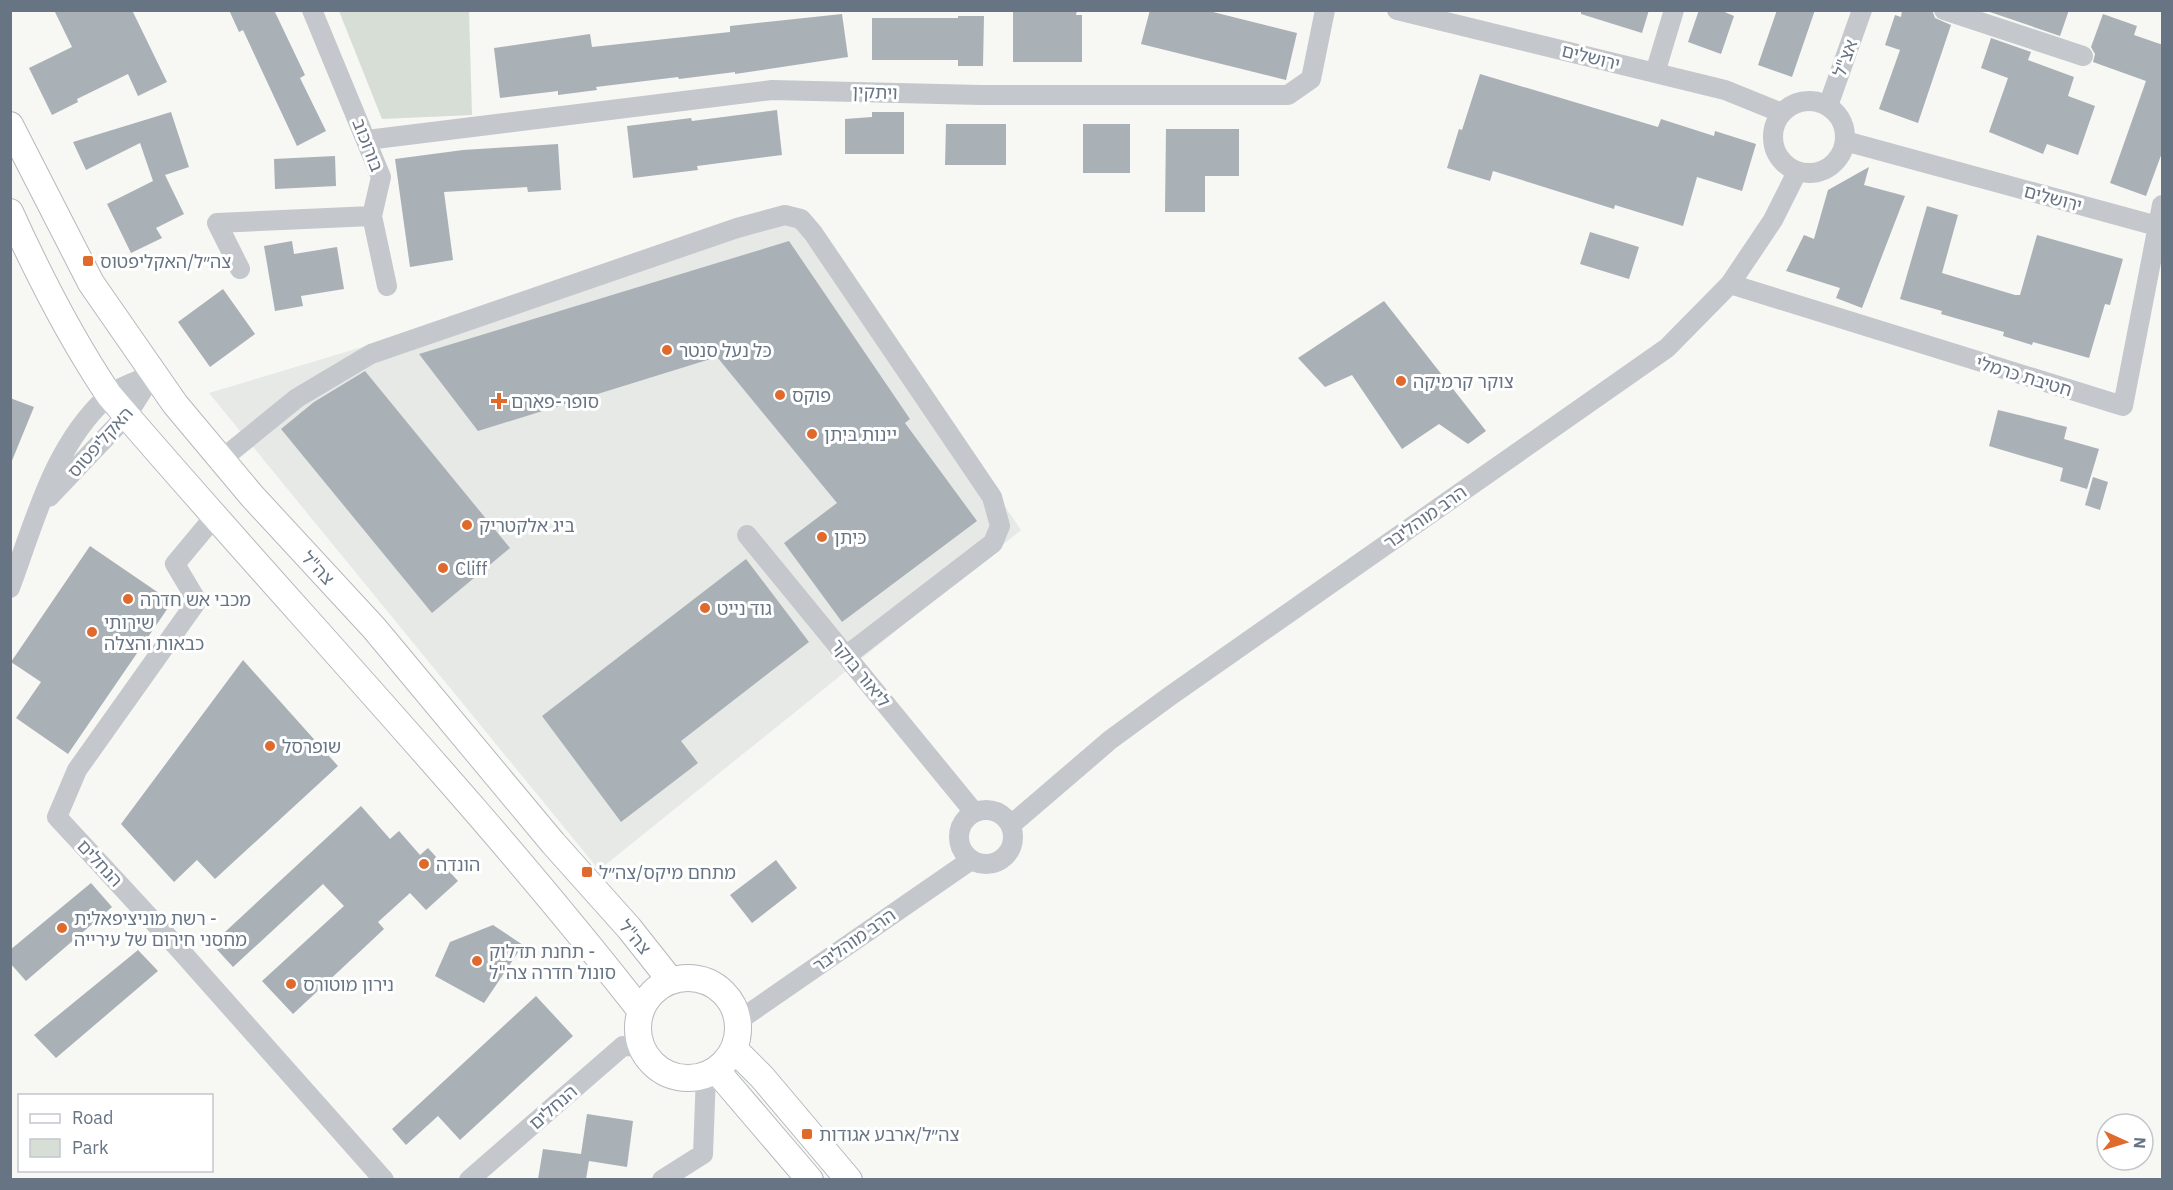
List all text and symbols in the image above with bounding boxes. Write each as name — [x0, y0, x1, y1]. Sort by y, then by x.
street label: אצ"ל — [1828, 36, 1862, 80]
street label: ירושלים — [1559, 39, 1623, 75]
street label: ויתקין — [852, 80, 898, 104]
street label: בורוכוב — [347, 115, 389, 175]
street label: ירושלים — [2021, 179, 2085, 217]
place label: צה״ל/האקליפטוס — [100, 250, 231, 273]
marker: צה״ל/האקליפטוס — [81, 254, 95, 268]
place label: כל נעל סנטר — [679, 339, 772, 362]
marker: כל נעל סנטר — [660, 343, 674, 357]
street label: חטיבת כרמלי — [1973, 350, 2075, 402]
place label: צוקר קרמיקה — [1413, 370, 1514, 393]
marker: צוקר קרמיקה — [1394, 374, 1408, 388]
place label: פוקס — [792, 384, 831, 407]
marker: פוקס — [773, 388, 787, 402]
place label: סופר-פארם — [511, 390, 599, 413]
marker: סופר-פארם — [492, 394, 506, 408]
street label: האקליפטוס — [62, 402, 138, 482]
place label: יינות ביתן — [824, 423, 897, 446]
marker: יינות ביתן — [805, 427, 819, 441]
street label: הרב מוהליבר — [1379, 480, 1471, 554]
place label: ביג אלקטריק — [479, 514, 575, 537]
marker: ביג אלקטריק — [460, 518, 474, 532]
place label: כיתן — [834, 526, 866, 549]
marker: כיתן — [815, 530, 829, 544]
street label: צה"ל — [297, 546, 339, 590]
place label: Cliff — [455, 557, 487, 580]
marker: Cliff — [436, 561, 450, 575]
place label: מכבי אש חדרה — [140, 588, 251, 611]
marker: מכבי אש חדרה — [121, 592, 135, 606]
place label: גוד נייט — [717, 597, 772, 620]
marker: גוד נייט — [698, 601, 712, 615]
place label: שירותי כבאות והצלה — [104, 611, 204, 655]
marker: שירותי כבאות והצלה — [85, 625, 99, 639]
street label: ליאור בוקר — [826, 634, 896, 712]
place label: שופרסל — [282, 735, 341, 758]
marker: שופרסל — [263, 739, 277, 753]
street label: הנחלים — [72, 834, 128, 892]
place label: הונדה — [436, 853, 480, 876]
marker: הונדה — [417, 857, 431, 871]
place label: מתחם מיקס/צה״ל — [599, 861, 736, 884]
marker: מתחם מיקס/צה״ל — [580, 865, 594, 879]
street label: הרב מוהליבר — [808, 903, 900, 977]
place label: רשת מוניציפאלית - מחסני חירום של עירייה — [74, 907, 247, 951]
street label: צה"ל — [614, 915, 656, 959]
marker: רשת מוניציפאלית - מחסני חירום של עירייה — [55, 921, 69, 935]
place label: תחנת תדלוק - סונול חדרה צה"ל — [489, 940, 616, 984]
marker: תחנת תדלוק - סונול חדרה צה"ל — [470, 954, 484, 968]
place label: נירון מוטורס — [303, 973, 394, 996]
marker: נירון מוטורס — [284, 977, 298, 991]
street label: הנחלים — [524, 1080, 582, 1134]
legend — [18, 1094, 213, 1172]
text: Road — [72, 1106, 113, 1129]
north arrow — [2095, 1112, 2155, 1172]
place label: צה״ל/ארבע אגודות — [819, 1123, 959, 1146]
marker: צה״ל/ארבע אגודות — [800, 1127, 814, 1141]
text: Park — [72, 1136, 109, 1159]
text: N — [2130, 1137, 2150, 1150]

